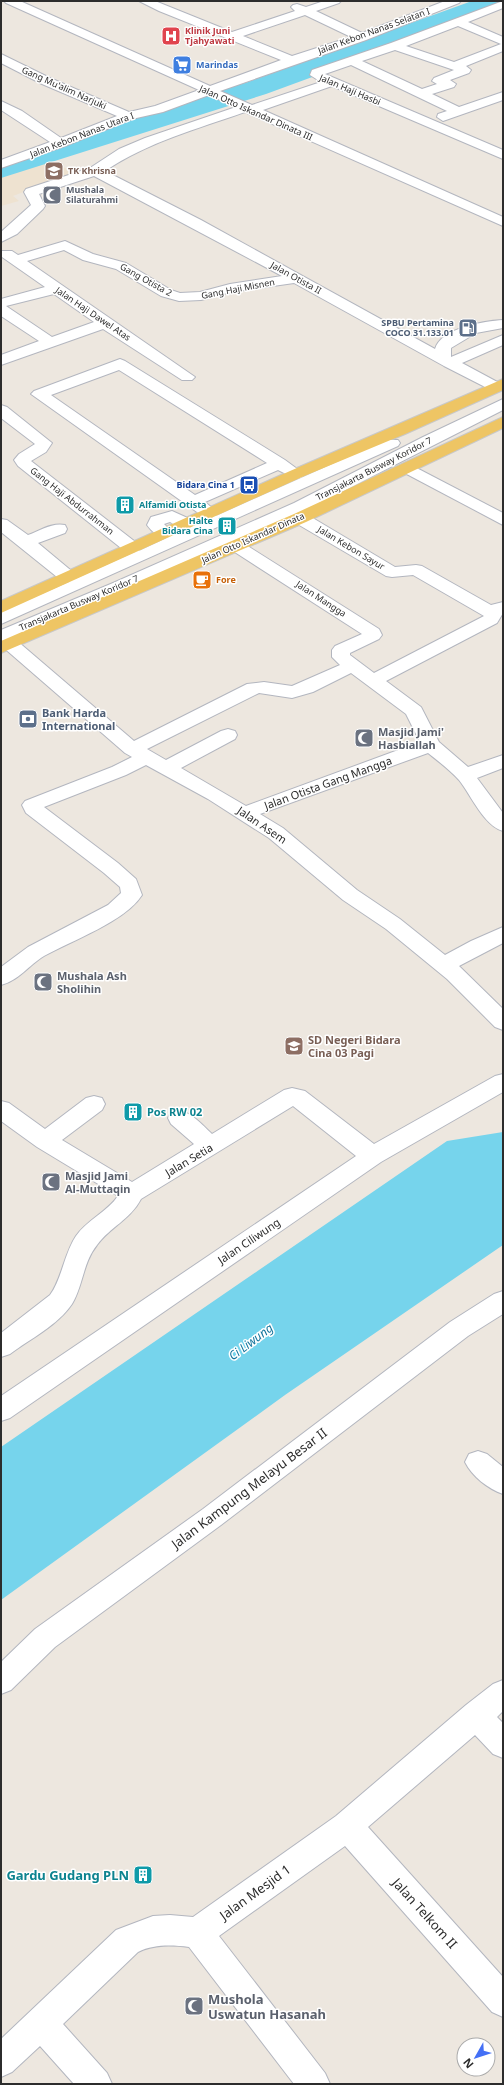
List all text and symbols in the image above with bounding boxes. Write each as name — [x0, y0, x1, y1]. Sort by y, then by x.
street label: Jalan Kebon Nanas Selatan I — [315, 4, 432, 57]
place label: Klinik Juni Tjahyawati — [185, 24, 235, 47]
hospital icon: Klinik Juni Tjahyawati — [160, 25, 182, 47]
supermarket icon: Marindas — [171, 54, 193, 76]
place label: Marindas — [196, 58, 239, 71]
street label: Gang Mu'alim Narjuki — [20, 63, 109, 112]
street label: Jalan Haji Hasbi — [317, 70, 383, 108]
street label: Jalan Otto Iskandar Dinata III — [197, 81, 315, 143]
street label: Jalan Kebon Nanas Utara I — [27, 109, 136, 161]
school or university icon: TK Khrisna — [43, 160, 65, 182]
place label: TK Khrisna — [68, 164, 116, 177]
place label: Mushala Silaturahmi — [66, 183, 118, 206]
mosque icon: Mushala Silaturahmi — [41, 184, 63, 206]
street label: Jalan Otista II — [268, 258, 324, 297]
street label: Gang Otista 2 — [118, 260, 175, 299]
street label: Gang Haji Misnen — [200, 275, 276, 302]
street label: Jalan Haji Dawel Atas — [52, 283, 134, 344]
place label: SPBU Pertamina COCO 31.133.01 — [381, 316, 454, 339]
fuel station icon: SPBU Pertamina COCO 31.133.01 — [457, 317, 479, 339]
street label: Transjakarta Busway Koridor 7 — [314, 434, 434, 504]
street label: Gang Haji Abdurrahman — [28, 464, 117, 537]
bus stop icon: Bidara Cina 1 — [238, 474, 260, 496]
place label: Bidara Cina 1 — [176, 478, 235, 491]
building icon: Alfamidi Otista — [114, 494, 136, 516]
place label: Alfamidi Otista — [139, 498, 207, 511]
street label: Jalan Otto Iskandar Dinata — [198, 509, 306, 567]
place label: Halte Bidara Cina — [162, 514, 213, 537]
building icon: Halte Bidara Cina — [216, 515, 238, 537]
street label: Jalan Kebon Sayur — [314, 522, 387, 573]
cafe icon: Fore — [191, 569, 213, 591]
street label: Transjakarta Busway Koridor 7 — [17, 571, 141, 634]
place label: Fore — [216, 573, 236, 586]
street label: Jalan Mangga — [293, 577, 349, 620]
place label: Bank Harda International — [42, 705, 115, 733]
bank icon: Bank Harda International — [17, 708, 39, 730]
place label: Masjid Jami' Hasbiallah — [378, 724, 444, 752]
mosque icon: Masjid Jami' Hasbiallah — [353, 727, 375, 749]
street label: Jalan Otista Gang Mangga — [261, 752, 394, 813]
street label: Jalan Asem — [234, 802, 290, 847]
place label: Mushala Ash Sholihin — [57, 968, 127, 996]
mosque icon: Mushala Ash Sholihin — [32, 971, 54, 993]
place label: SD Negeri Bidara Cina 03 Pagi — [308, 1032, 401, 1060]
school or university icon: SD Negeri Bidara Cina 03 Pagi — [283, 1035, 305, 1057]
building icon: Pos RW 02 — [122, 1101, 144, 1123]
place label: Pos RW 02 — [147, 1104, 202, 1119]
street label: Jalan Setia — [161, 1139, 215, 1180]
place label: Masjid Jami Al-Muttaqin — [65, 1168, 130, 1196]
mosque icon: Masjid Jami Al-Muttaqin — [40, 1171, 62, 1193]
street label: Jalan Ciliwung — [214, 1214, 283, 1268]
water label: Ci Liwung — [225, 1319, 276, 1364]
street label: Jalan Kampung Melayu Besar II — [166, 1423, 330, 1554]
street label: Jalan Mesjid 1 — [214, 1860, 294, 1925]
building icon: Gardu Gudang PLN — [132, 1864, 154, 1886]
place label: Gardu Gudang PLN — [6, 1866, 129, 1884]
street label: Jalan Telkom II — [387, 1872, 461, 1952]
place label: Mushola Uswatun Hasanah — [208, 1990, 326, 2023]
mosque icon: Mushola Uswatun Hasanah — [183, 1995, 205, 2017]
north arrow — [456, 2037, 496, 2077]
text: N — [459, 2055, 476, 2072]

